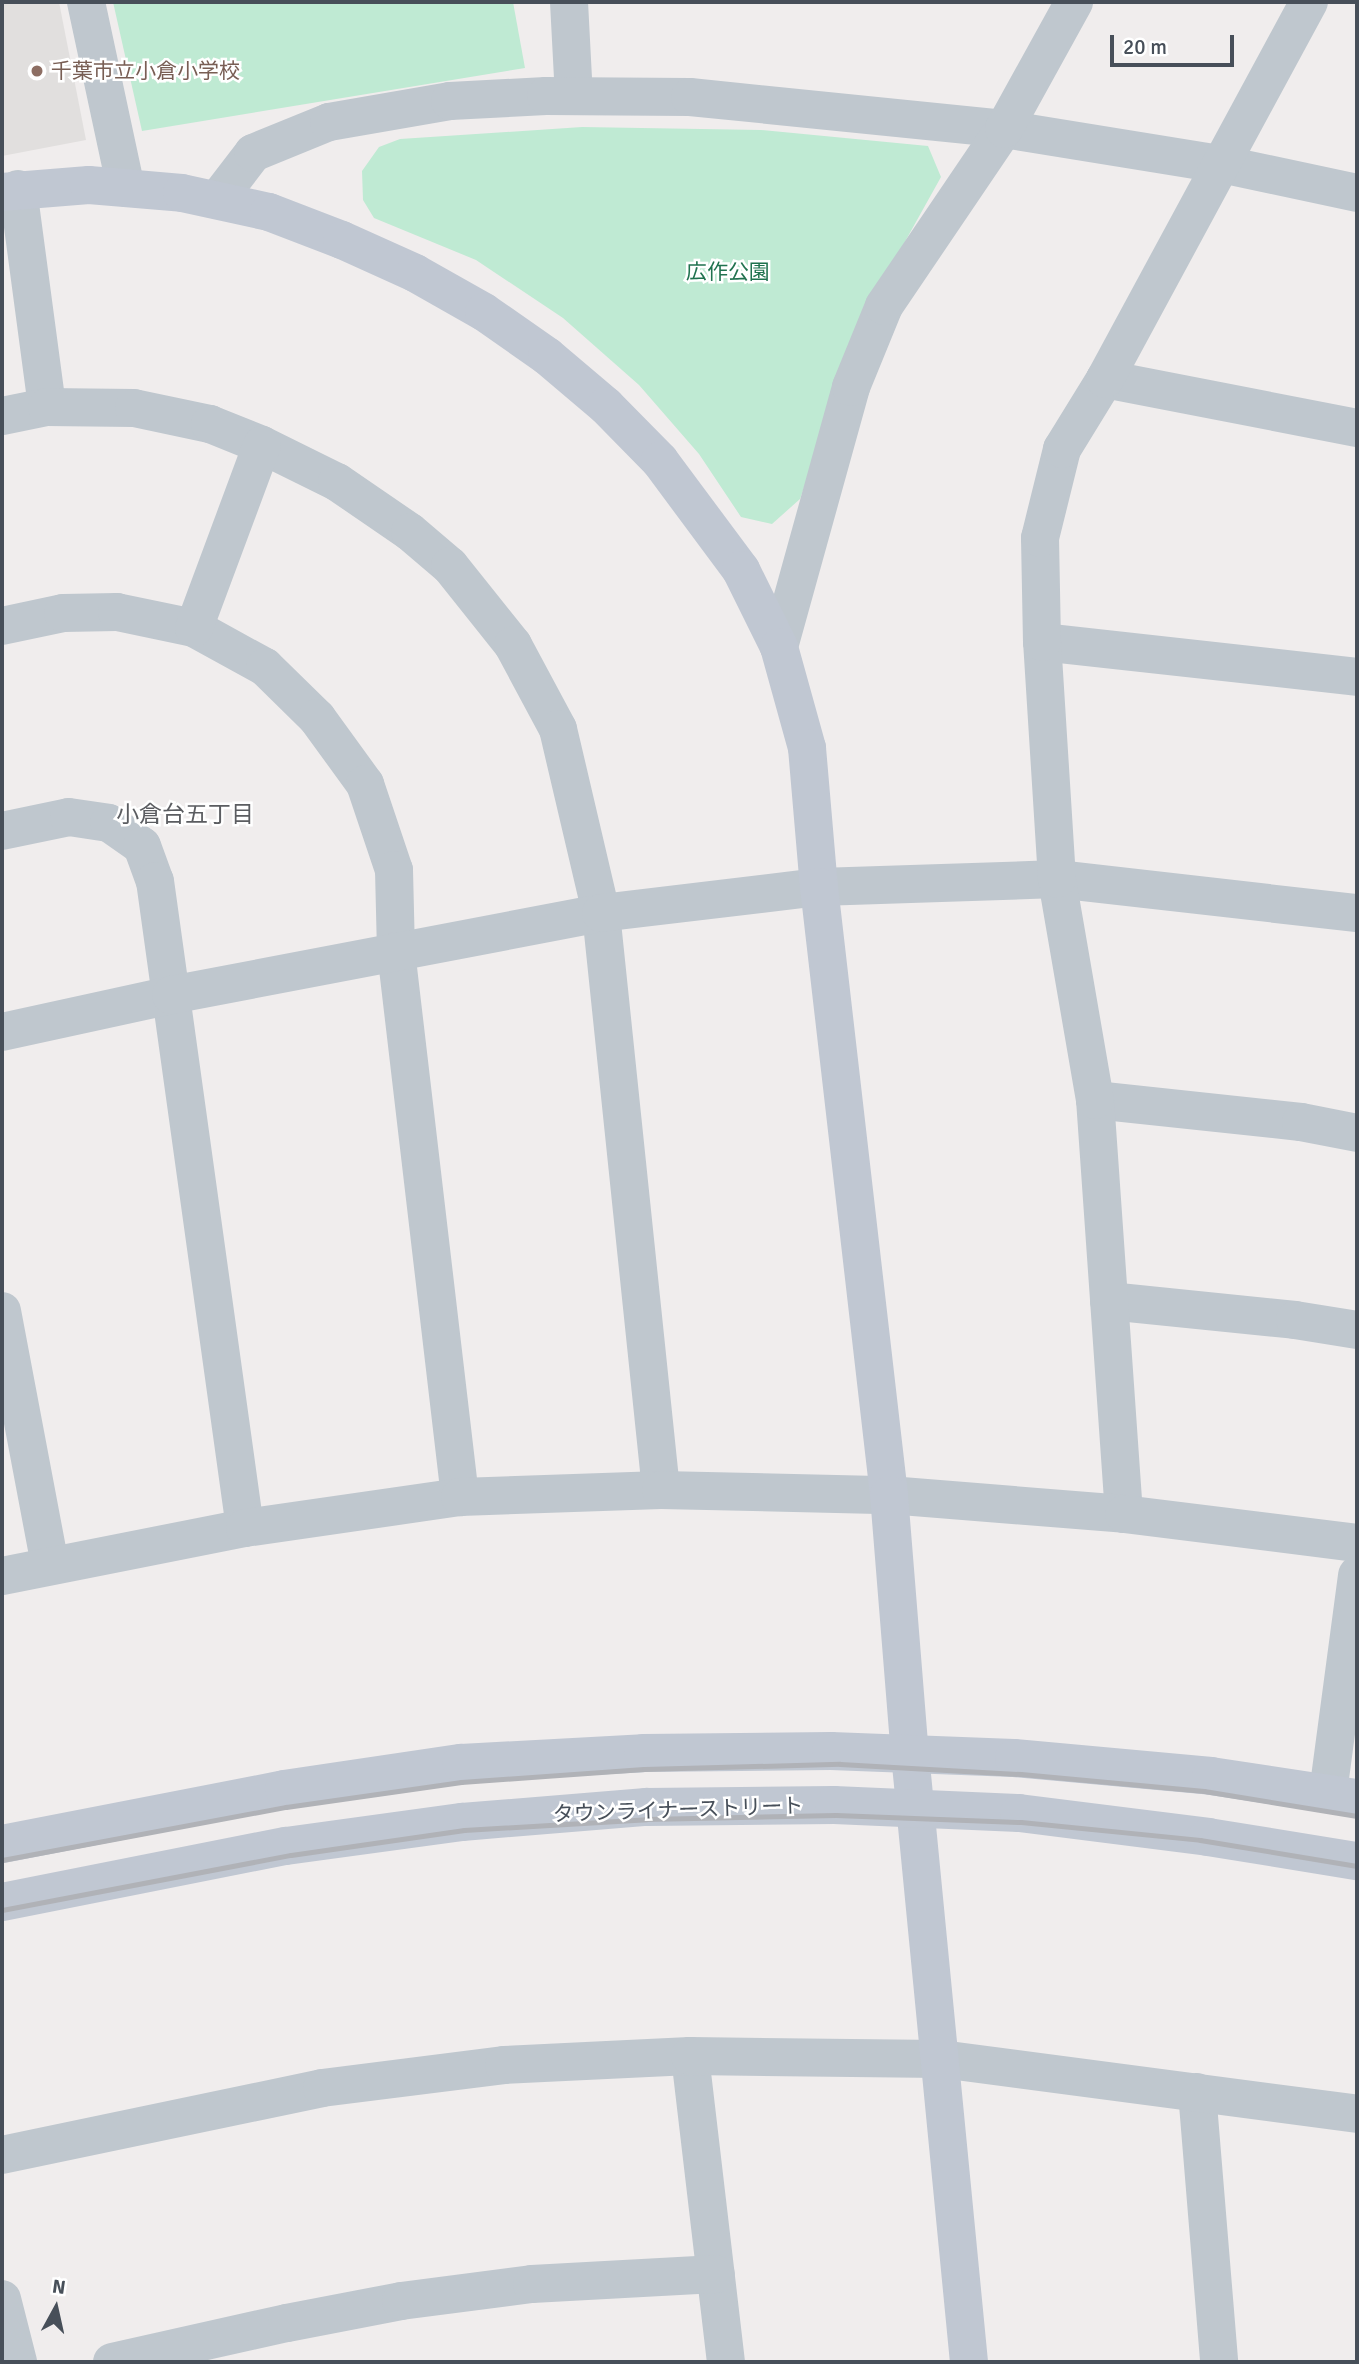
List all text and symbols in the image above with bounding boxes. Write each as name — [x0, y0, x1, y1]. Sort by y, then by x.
scale bar — [1114, 21, 1238, 65]
text: 20 m — [1123, 34, 1167, 60]
place label: 千葉市立小倉小学校 — [51, 58, 240, 84]
marker: 千葉市立小倉小学校 — [29, 63, 45, 79]
park label: 広作公園 — [686, 259, 770, 285]
district label: 小倉台五丁目 — [116, 801, 254, 829]
street label: タウンライナーストリート — [552, 1793, 804, 1827]
north arrow — [21, 2273, 91, 2343]
text: N — [51, 2274, 67, 2300]

